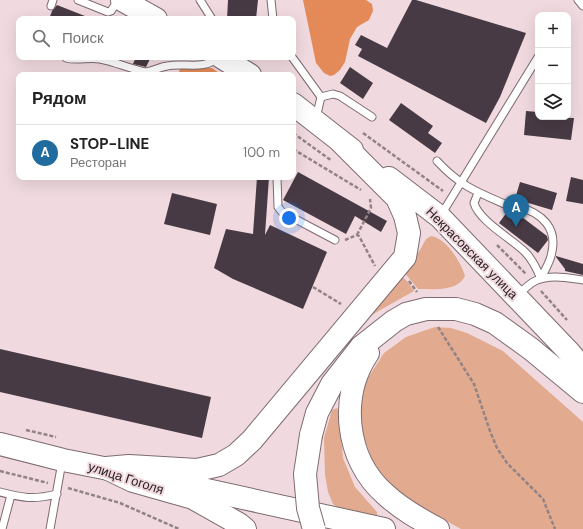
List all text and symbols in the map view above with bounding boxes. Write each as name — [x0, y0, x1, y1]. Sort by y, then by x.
map controls — [535, 12, 571, 120]
button: + — [535, 12, 571, 48]
search box — [16, 16, 296, 60]
icon: search — [30, 27, 52, 49]
text: Поиск — [62, 28, 104, 48]
button: − — [535, 48, 571, 84]
button: layers — [535, 84, 571, 120]
text: Рядом — [32, 87, 87, 109]
text: STOP-LINE — [70, 134, 149, 154]
text: A — [40, 144, 50, 161]
text: 100 m — [243, 144, 280, 161]
text: Ресторан — [70, 154, 127, 171]
pin: A — [503, 194, 529, 227]
street label: Некрасовская улица — [422, 203, 522, 303]
your location — [279, 208, 299, 228]
street label: улица Гоголя — [86, 458, 166, 498]

